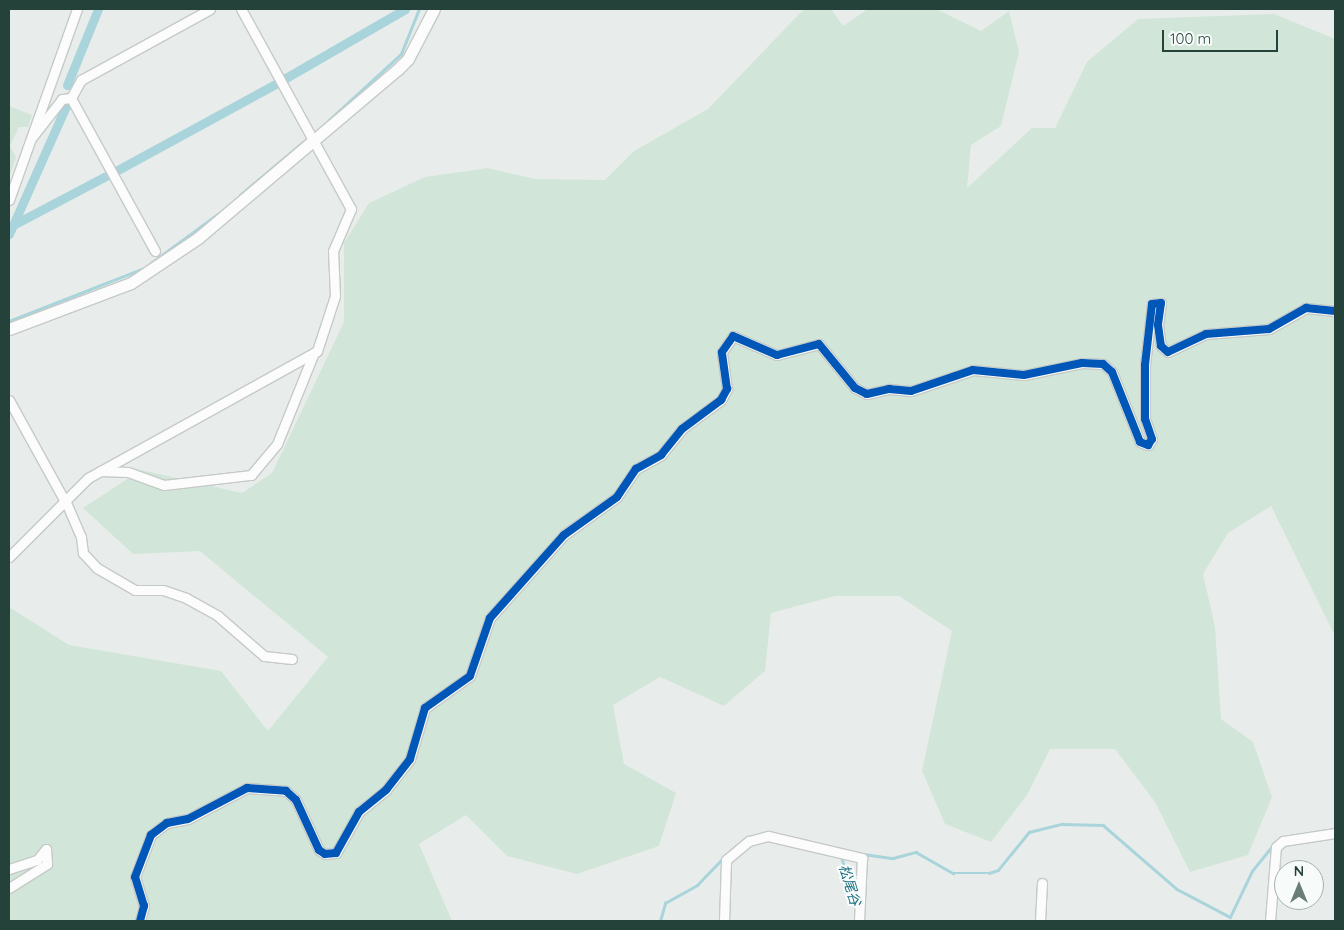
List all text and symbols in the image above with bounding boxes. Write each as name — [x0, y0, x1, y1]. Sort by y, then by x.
scale bar — [1164, 20, 1280, 52]
text: 100 m — [1170, 29, 1211, 48]
north arrow — [1274, 860, 1324, 910]
water label: 松尾谷 — [836, 862, 864, 908]
text: N — [1294, 862, 1304, 880]

